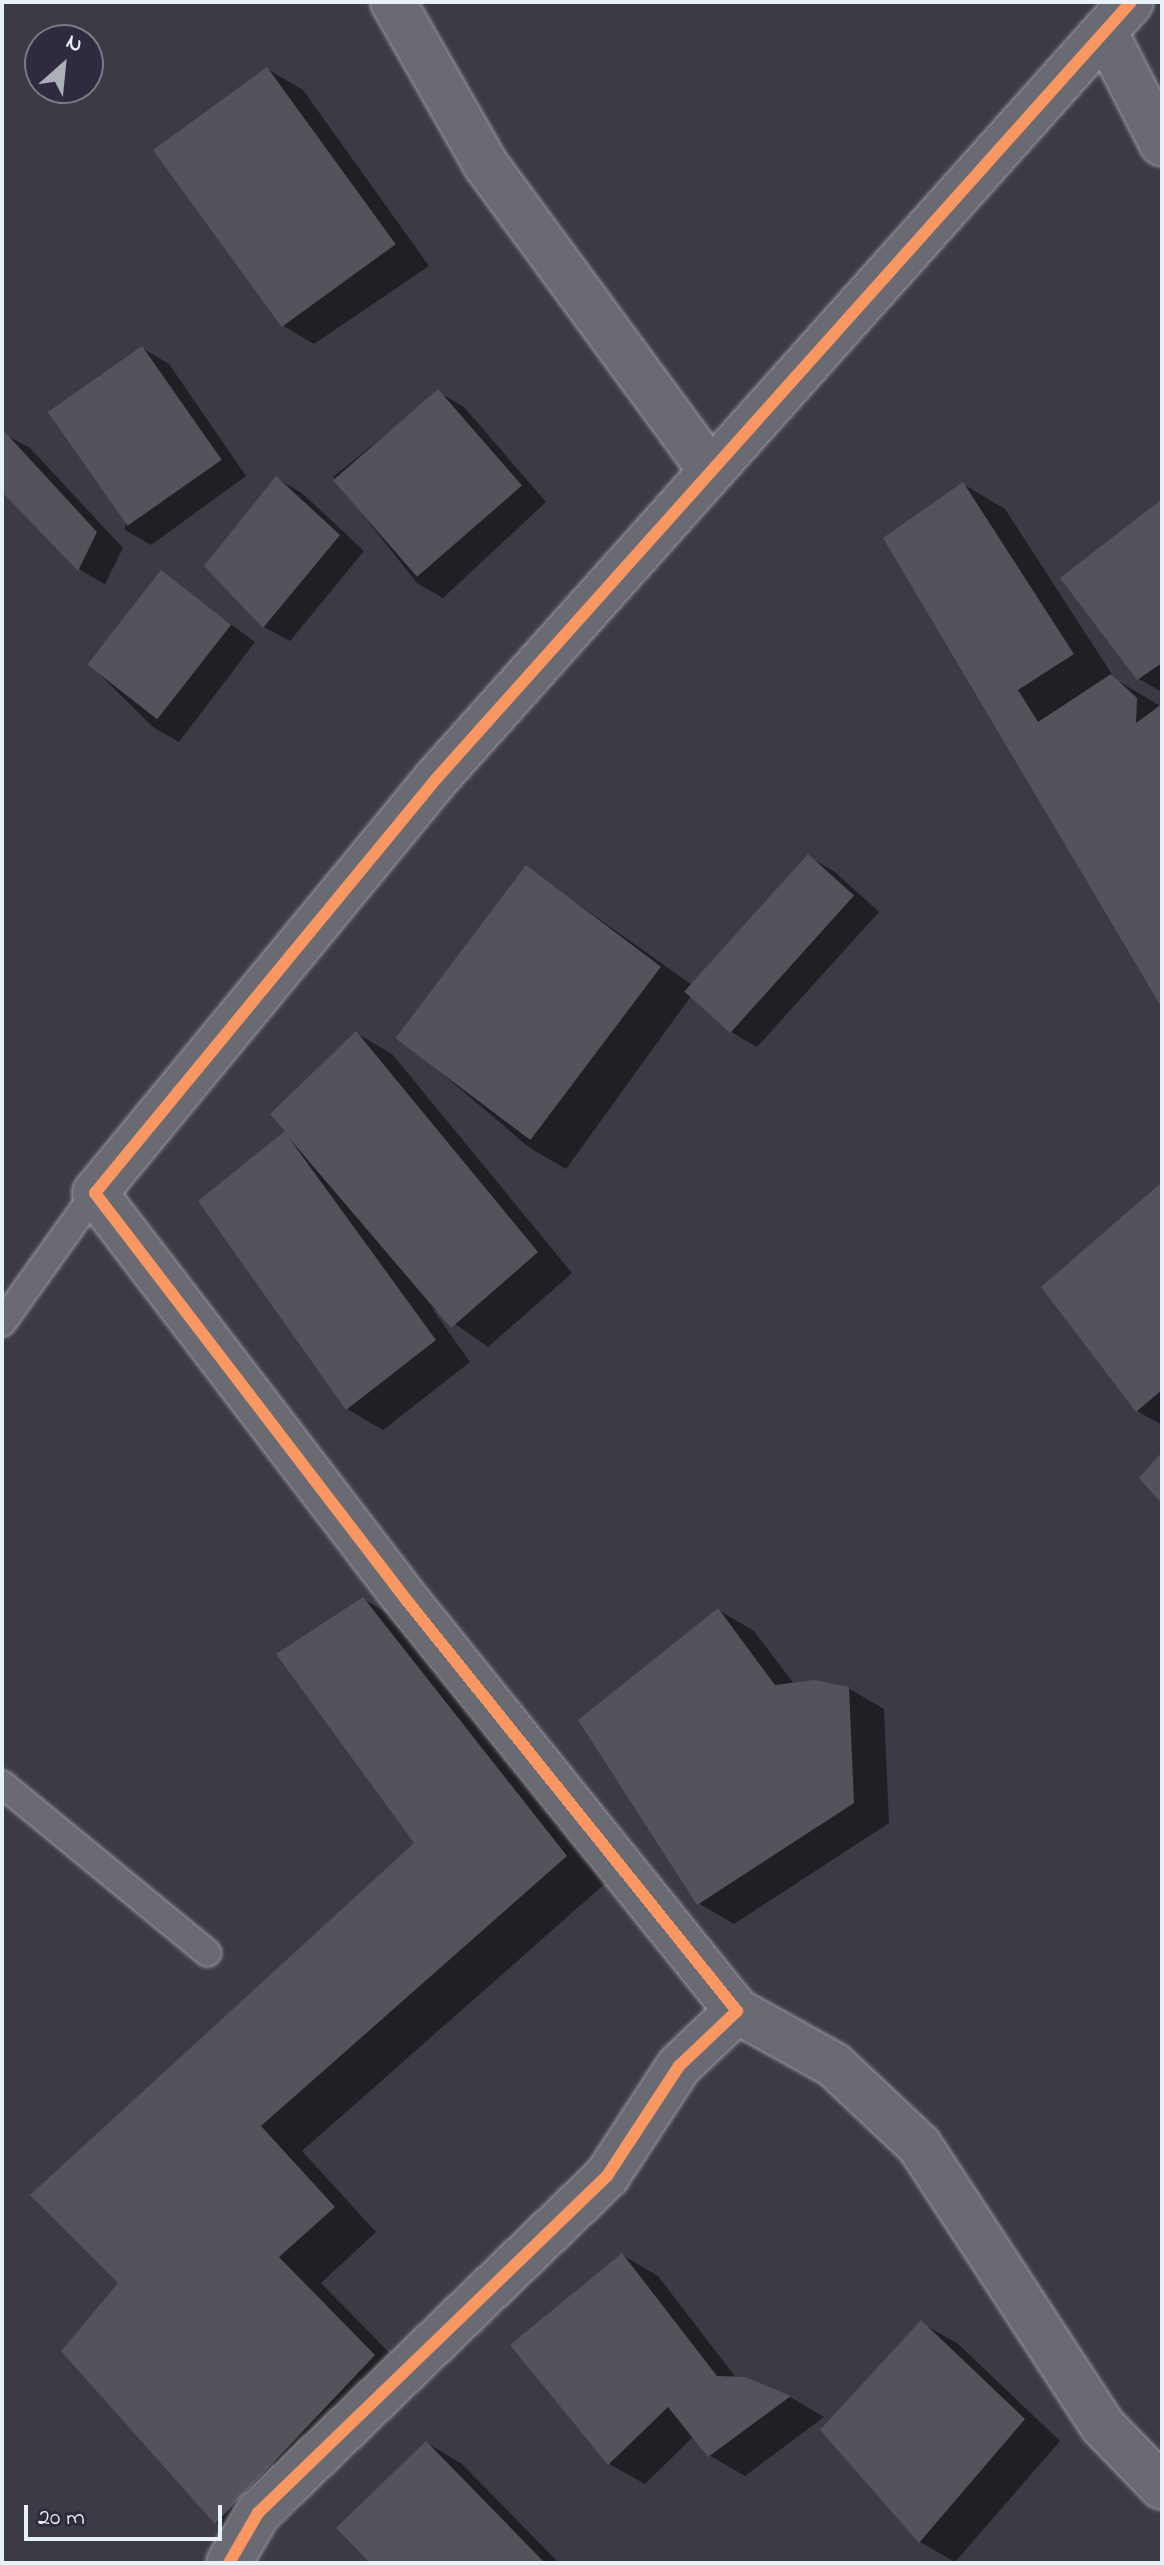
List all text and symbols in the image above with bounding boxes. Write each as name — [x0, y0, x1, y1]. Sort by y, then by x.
north arrow — [24, 24, 104, 104]
text: N — [60, 27, 88, 62]
scale bar — [28, 2489, 226, 2539]
text: 20 m — [38, 2501, 85, 2536]

